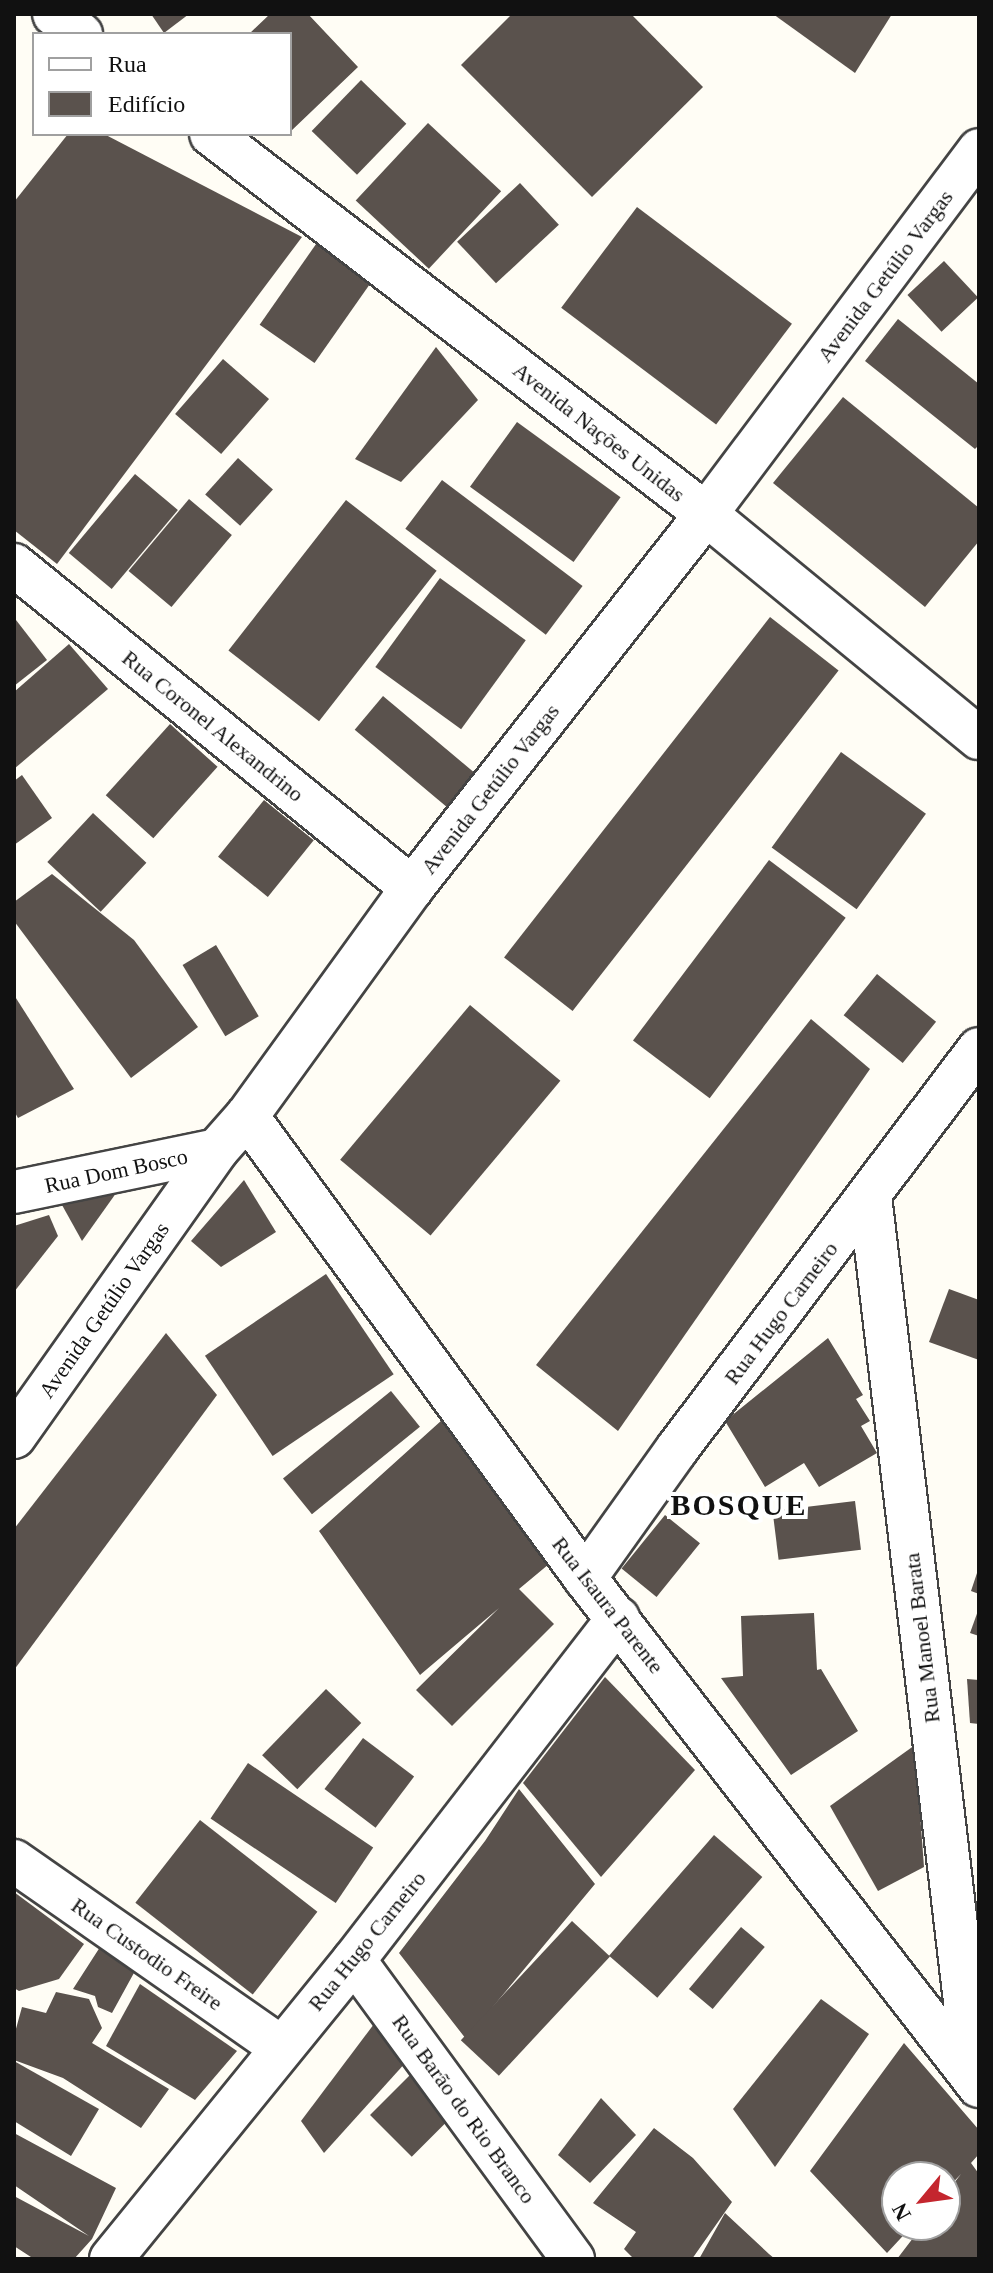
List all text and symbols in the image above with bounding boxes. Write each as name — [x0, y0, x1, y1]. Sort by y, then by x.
legend — [32, 32, 292, 136]
text: Rua — [108, 51, 147, 77]
text: Edifício — [108, 91, 185, 117]
street label: Avenida Getúlio Vargas — [811, 184, 959, 368]
street label: Avenida Nações Unidas — [508, 357, 690, 507]
street label: Rua Coronel Alexandrino — [116, 644, 310, 808]
street label: Avenida Getúlio Vargas — [415, 698, 565, 880]
street label: Rua Dom Bosco — [42, 1143, 190, 1199]
street label: Avenida Getúlio Vargas — [33, 1217, 175, 1403]
street label: Rua Hugo Carneiro — [719, 1236, 843, 1390]
district label: BOSQUE — [670, 1487, 808, 1523]
street label: Rua Isaura Parente — [546, 1531, 670, 1679]
street label: Rua Manoel Barata — [898, 1552, 946, 1724]
street label: Rua Hugo Carneiro — [303, 1866, 431, 2016]
street label: Rua Custodio Freire — [66, 1892, 228, 2016]
street label: Rua Barão do Rio Branco — [387, 2009, 541, 2209]
north arrow — [881, 2161, 961, 2241]
text: N — [887, 2199, 916, 2225]

